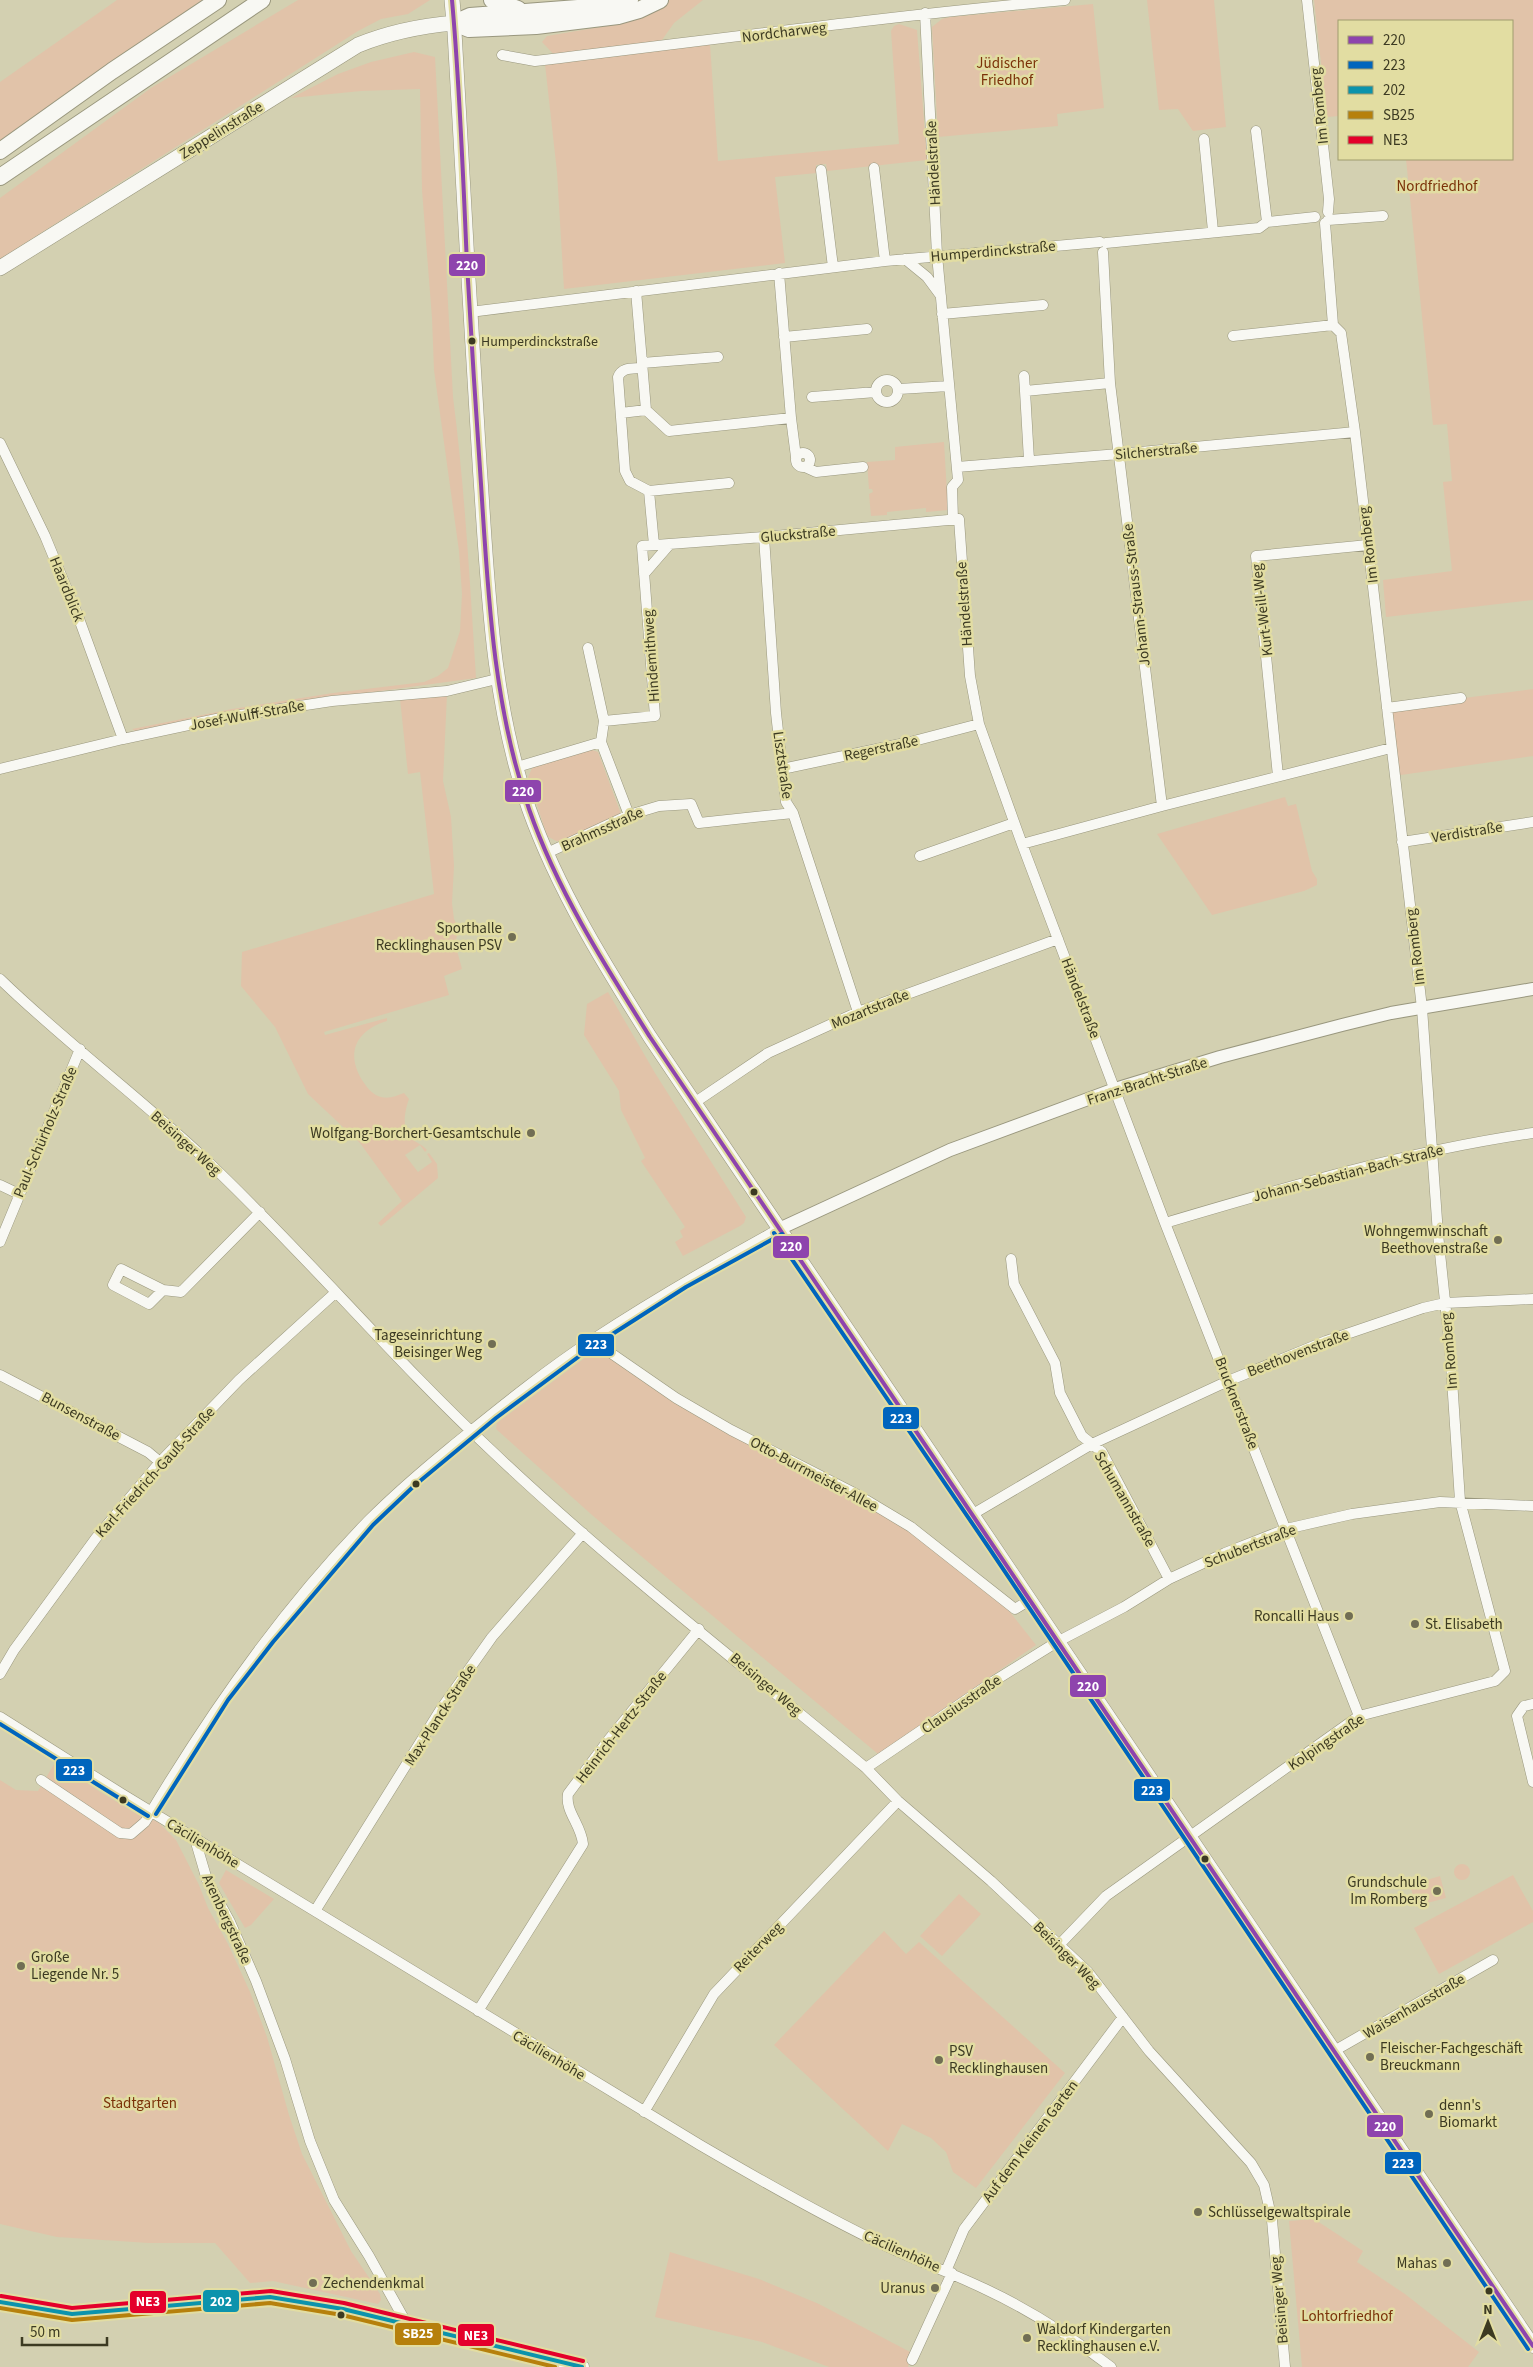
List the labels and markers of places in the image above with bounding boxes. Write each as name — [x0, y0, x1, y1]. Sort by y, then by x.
place label: Humperdinckstraße — [481, 332, 598, 352]
marker: Humperdinckstraße — [467, 336, 477, 346]
place label: Sporthalle Recklinghausen PSV — [376, 918, 502, 956]
marker: Sporthalle Recklinghausen PSV — [506, 931, 518, 943]
place label: Wolfgang-Borchert-Gesamtschule — [310, 1123, 521, 1144]
marker: Wolfgang-Borchert-Gesamtschule — [525, 1127, 537, 1139]
unlabelled marker — [749, 1187, 759, 1197]
place label: Wohngemwinschaft Beethovenstraße — [1364, 1221, 1488, 1259]
marker: Wohngemwinschaft Beethovenstraße — [1492, 1234, 1504, 1246]
place label: Tageseinrichtung Beisinger Weg — [374, 1325, 482, 1363]
marker: Tageseinrichtung Beisinger Weg — [486, 1338, 498, 1350]
unlabelled marker — [411, 1479, 421, 1489]
place label: Roncalli Haus — [1254, 1606, 1339, 1627]
marker: Roncalli Haus — [1343, 1610, 1355, 1622]
place label: St. Elisabeth — [1425, 1614, 1503, 1635]
marker: St. Elisabeth — [1409, 1618, 1421, 1630]
unlabelled marker — [118, 1795, 128, 1805]
unlabelled marker — [1200, 1854, 1210, 1864]
place label: Grundschule Im Romberg — [1347, 1872, 1427, 1910]
marker: Grundschule Im Romberg — [1431, 1885, 1443, 1897]
place label: Große Liegende Nr. 5 — [31, 1947, 119, 1985]
marker: Große Liegende Nr. 5 — [15, 1960, 27, 1972]
place label: Fleischer-Fachgeschäft Breuckmann — [1380, 2038, 1523, 2076]
place label: PSV Recklinghausen — [949, 2041, 1048, 2079]
marker: Fleischer-Fachgeschäft Breuckmann — [1364, 2051, 1376, 2063]
marker: PSV Recklinghausen — [933, 2054, 945, 2066]
place label: denn's Biomarkt — [1439, 2095, 1497, 2133]
marker: denn's Biomarkt — [1423, 2108, 1435, 2120]
place label: Schlüsselgewaltspirale — [1208, 2202, 1351, 2223]
marker: Schlüsselgewaltspirale — [1192, 2206, 1204, 2218]
place label: Mahas — [1397, 2253, 1437, 2274]
marker: Mahas — [1441, 2257, 1453, 2269]
place label: Zechendenkmal — [323, 2273, 424, 2294]
marker: Zechendenkmal — [307, 2277, 319, 2289]
place label: Uranus — [880, 2278, 925, 2299]
marker: Uranus — [929, 2282, 941, 2294]
unlabelled marker — [1484, 2286, 1494, 2296]
unlabelled marker — [336, 2310, 346, 2320]
place label: Waldorf Kindergarten Recklinghausen e.V. — [1037, 2319, 1171, 2357]
marker: Waldorf Kindergarten Recklinghausen e.V. — [1021, 2332, 1033, 2344]

